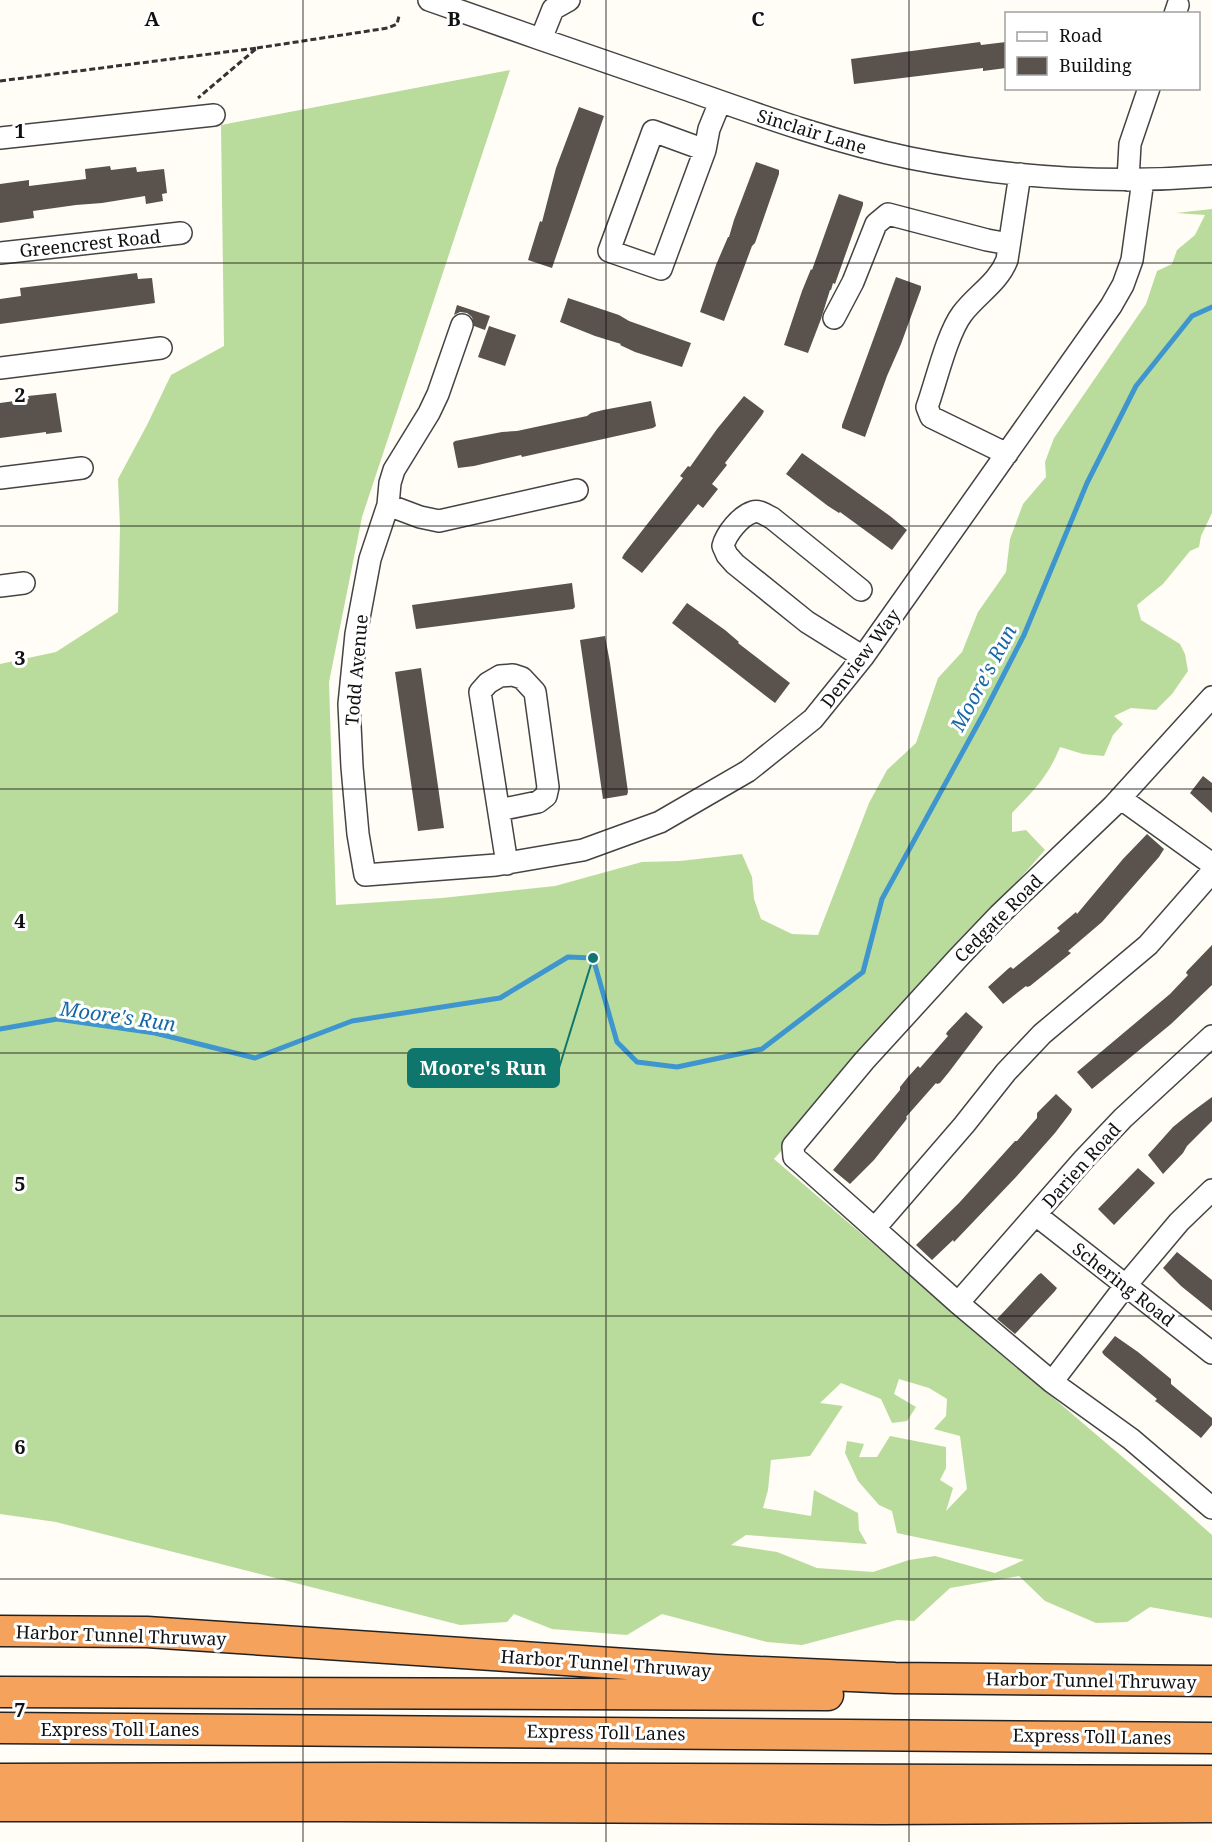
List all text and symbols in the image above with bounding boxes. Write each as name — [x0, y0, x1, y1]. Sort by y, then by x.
text: A — [144, 5, 160, 32]
text: B — [447, 5, 461, 32]
text: C — [751, 5, 765, 32]
legend — [1005, 12, 1200, 90]
text: Road — [1059, 23, 1102, 47]
text: Building — [1059, 53, 1132, 77]
street label: Sinclair Lane — [754, 103, 870, 159]
text: 1 — [14, 117, 26, 144]
street label: Greencrest Road — [18, 224, 162, 262]
text: 2 — [14, 381, 26, 408]
street label: Denview Way — [815, 603, 906, 712]
street label: Todd Avenue — [339, 613, 373, 727]
water label: Moore's Run — [943, 620, 1022, 737]
text: 3 — [14, 644, 26, 671]
street label: Cedgate Road — [949, 869, 1047, 967]
text: 4 — [14, 907, 26, 934]
water label: Moore's Run — [57, 994, 178, 1037]
callout: Moore's Run — [408, 1049, 559, 1087]
text: Moore's Run — [419, 1054, 547, 1081]
street label: Darien Road — [1036, 1117, 1126, 1213]
text: 5 — [14, 1170, 26, 1197]
street label: Schering Road — [1068, 1237, 1180, 1331]
text: 6 — [14, 1433, 26, 1460]
street label: Harbor Tunnel Thruway — [15, 1619, 228, 1651]
street label: Harbor Tunnel Thruway — [500, 1644, 713, 1682]
street label: Harbor Tunnel Thruway — [985, 1666, 1197, 1694]
text: 7 — [14, 1696, 26, 1723]
street label: Express Toll Lanes — [41, 1717, 199, 1741]
street label: Express Toll Lanes — [526, 1719, 686, 1745]
street label: Express Toll Lanes — [1012, 1723, 1172, 1749]

